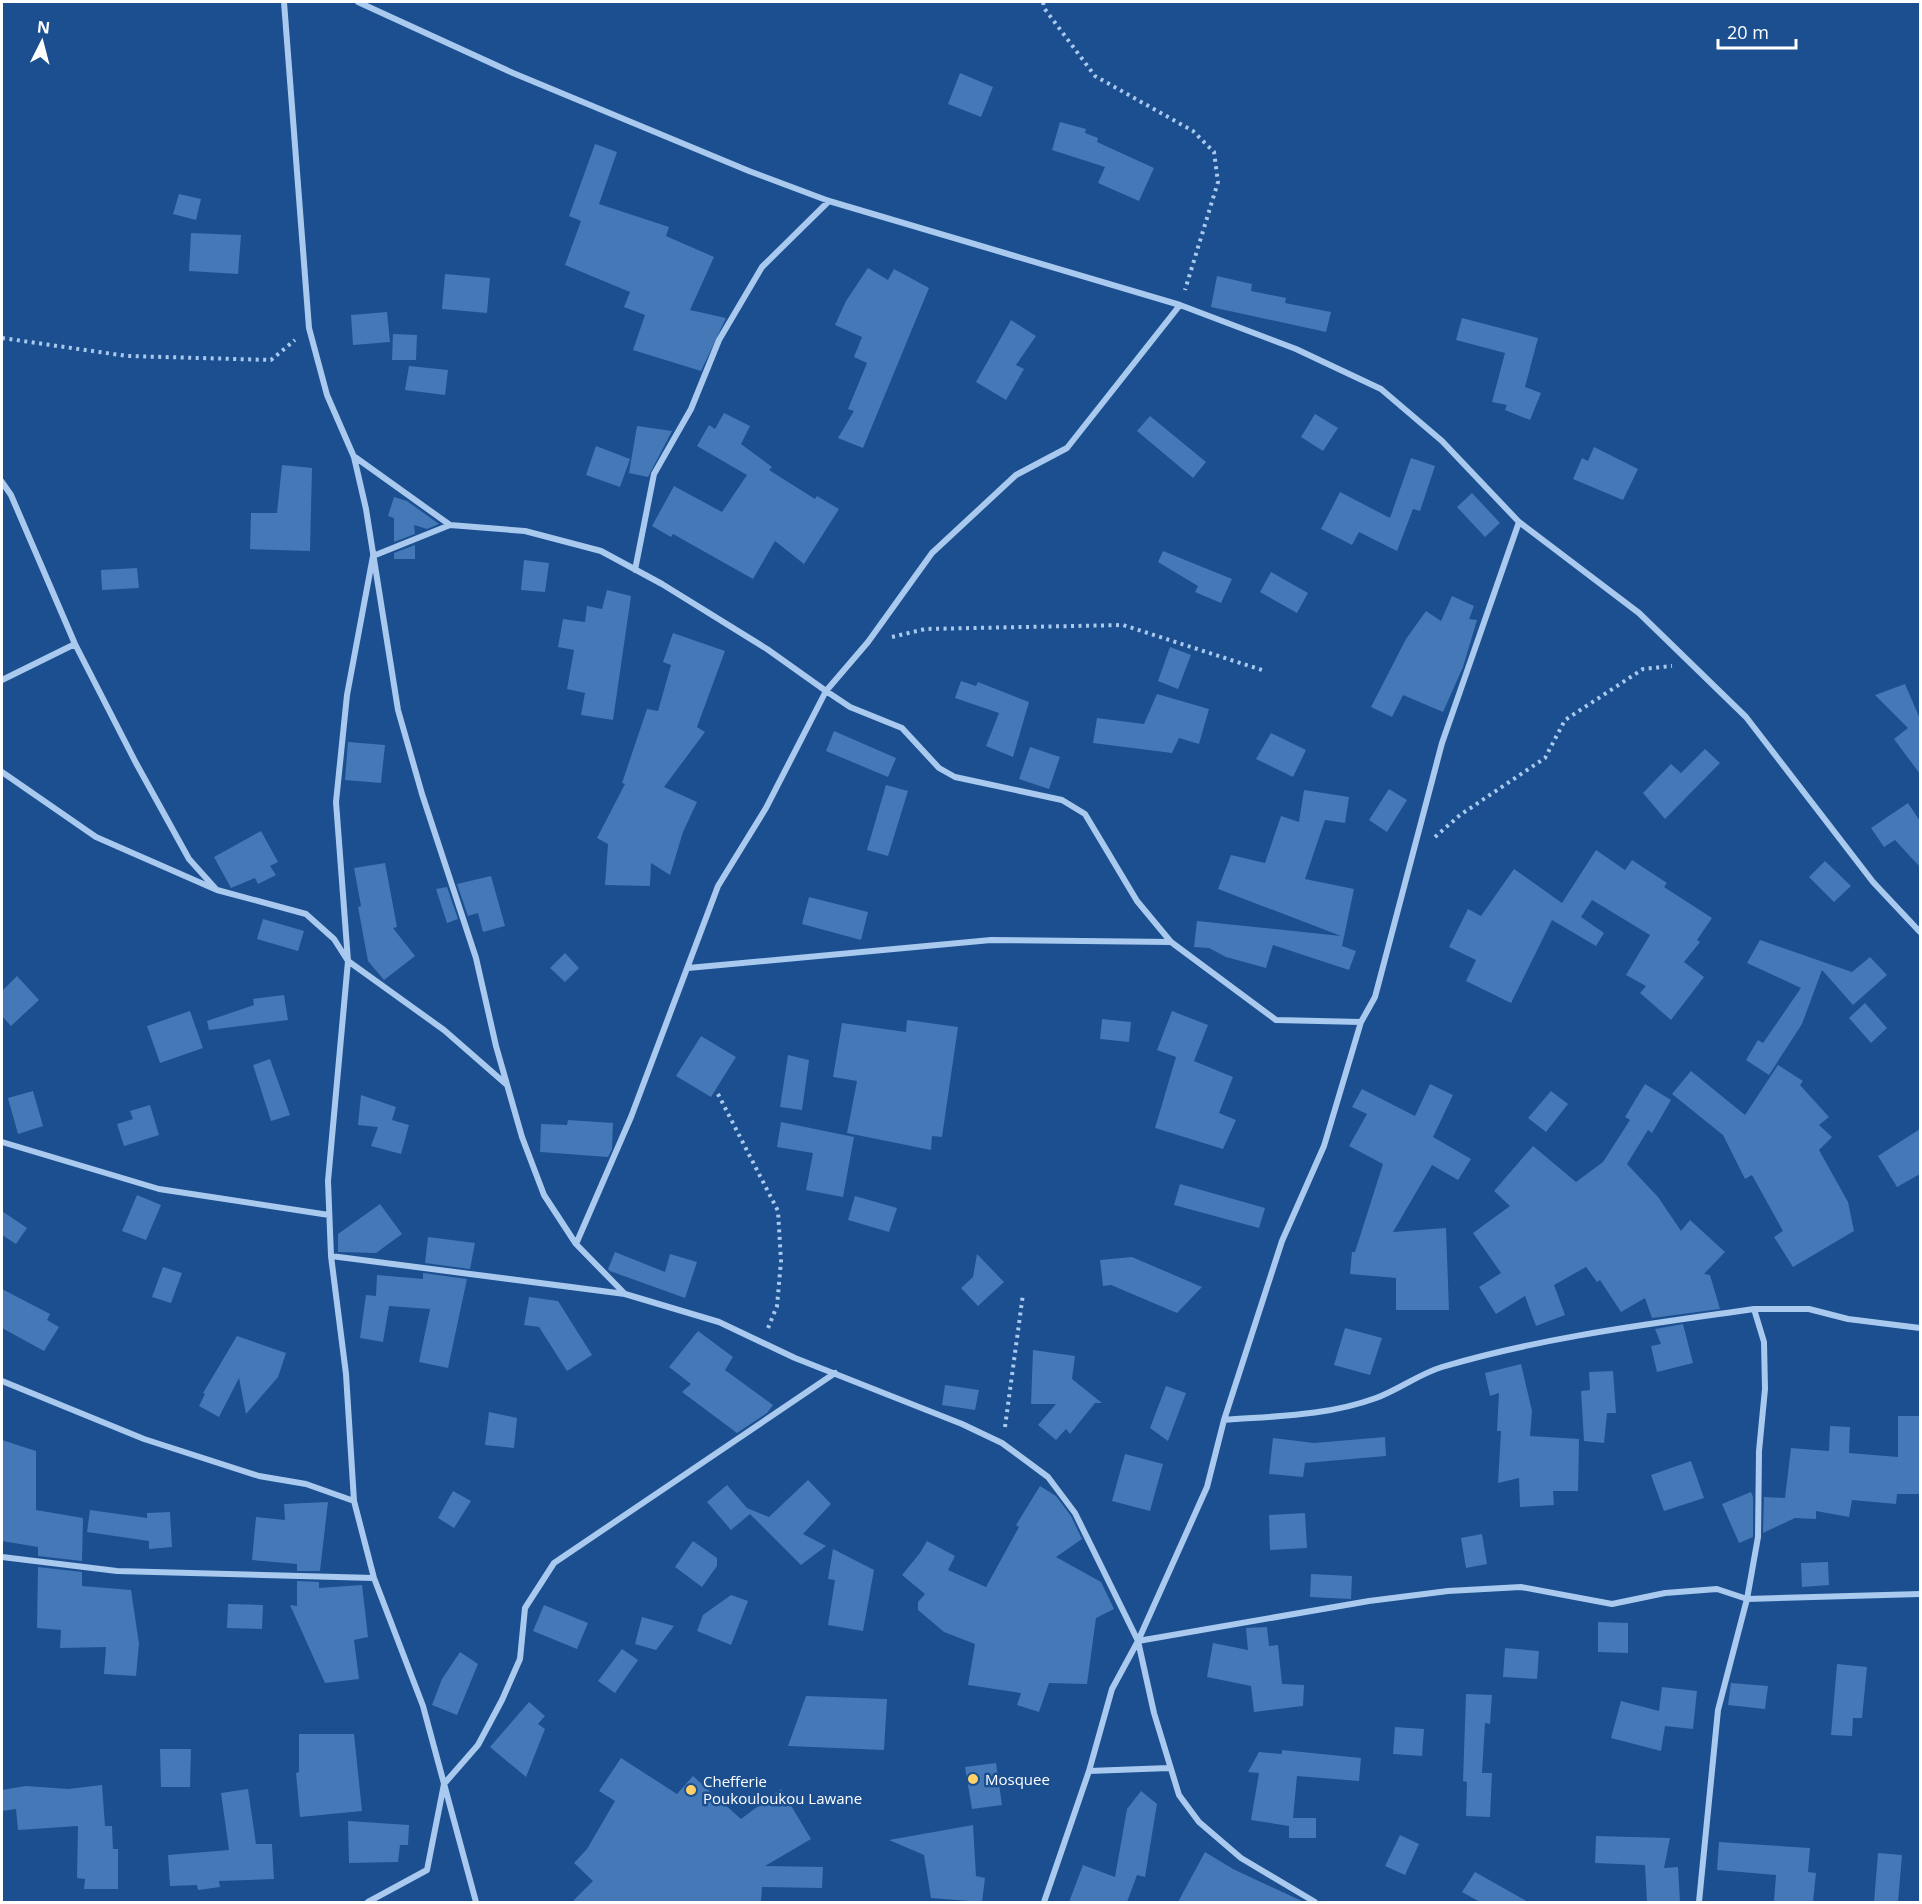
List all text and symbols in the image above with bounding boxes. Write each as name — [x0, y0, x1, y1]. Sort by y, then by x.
north arrow — [12, 12, 72, 72]
scale bar — [1718, 12, 1796, 50]
text: N — [36, 15, 51, 39]
text: 20 m — [1727, 20, 1769, 44]
place label: Mosquee — [985, 1769, 1050, 1789]
place label: Chefferie Poukouloukou Lawane — [703, 1771, 862, 1808]
marker: Mosquee — [966, 1772, 980, 1786]
marker: Chefferie Poukouloukou Lawane — [684, 1783, 698, 1797]

